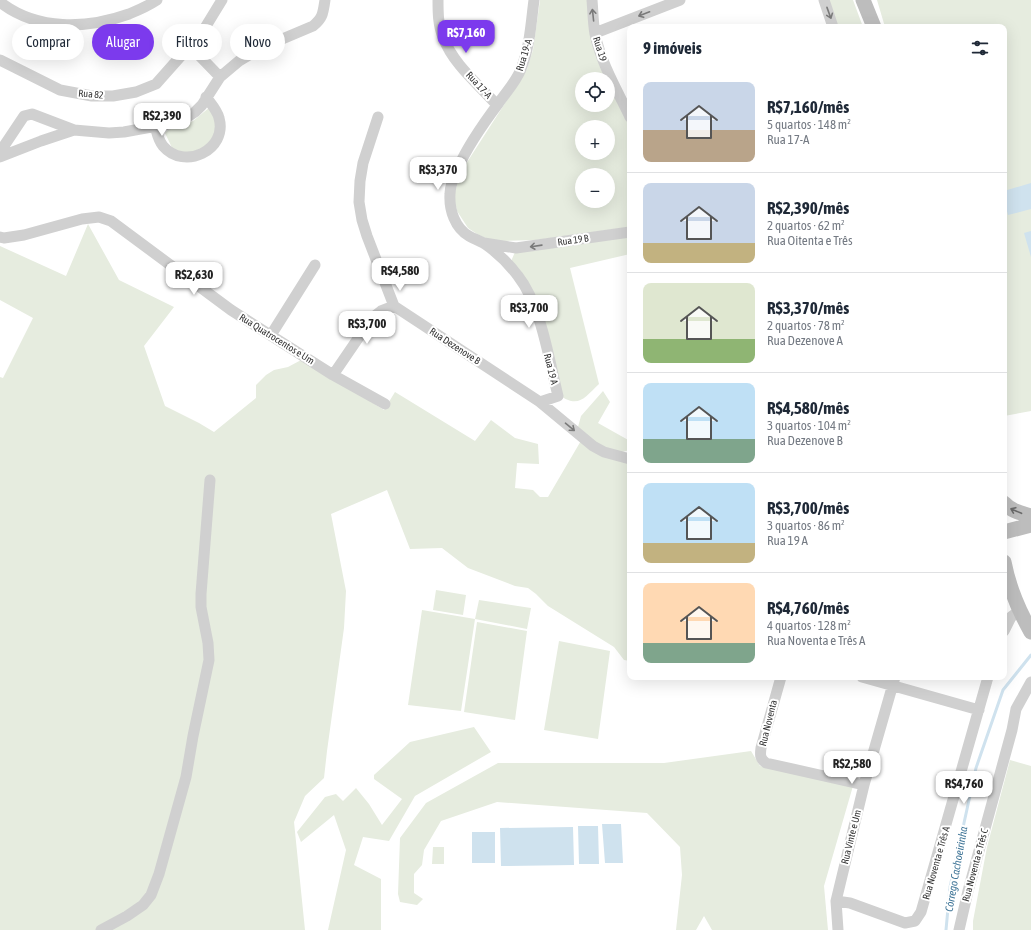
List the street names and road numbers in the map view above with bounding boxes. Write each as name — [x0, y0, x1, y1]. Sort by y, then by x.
street label: Rua 19 — [591, 35, 609, 63]
street label: Rua 19-A — [514, 38, 534, 72]
street label: Rua 17-A — [464, 69, 494, 101]
street label: Rua 82 — [78, 87, 104, 101]
street label: Rua 19 B — [557, 232, 590, 248]
street label: Rua Quatrocentos e Um — [238, 311, 316, 367]
street label: Rua Dezenove B — [428, 326, 483, 367]
street label: Rua 19 A — [542, 352, 560, 386]
street label: Rua Noventa — [757, 698, 779, 747]
street label: Rua Vinte e Um — [839, 809, 863, 865]
street label: Rua Noventa e Três A — [920, 825, 952, 901]
street label: Rua Noventa e Três C — [960, 827, 990, 903]

